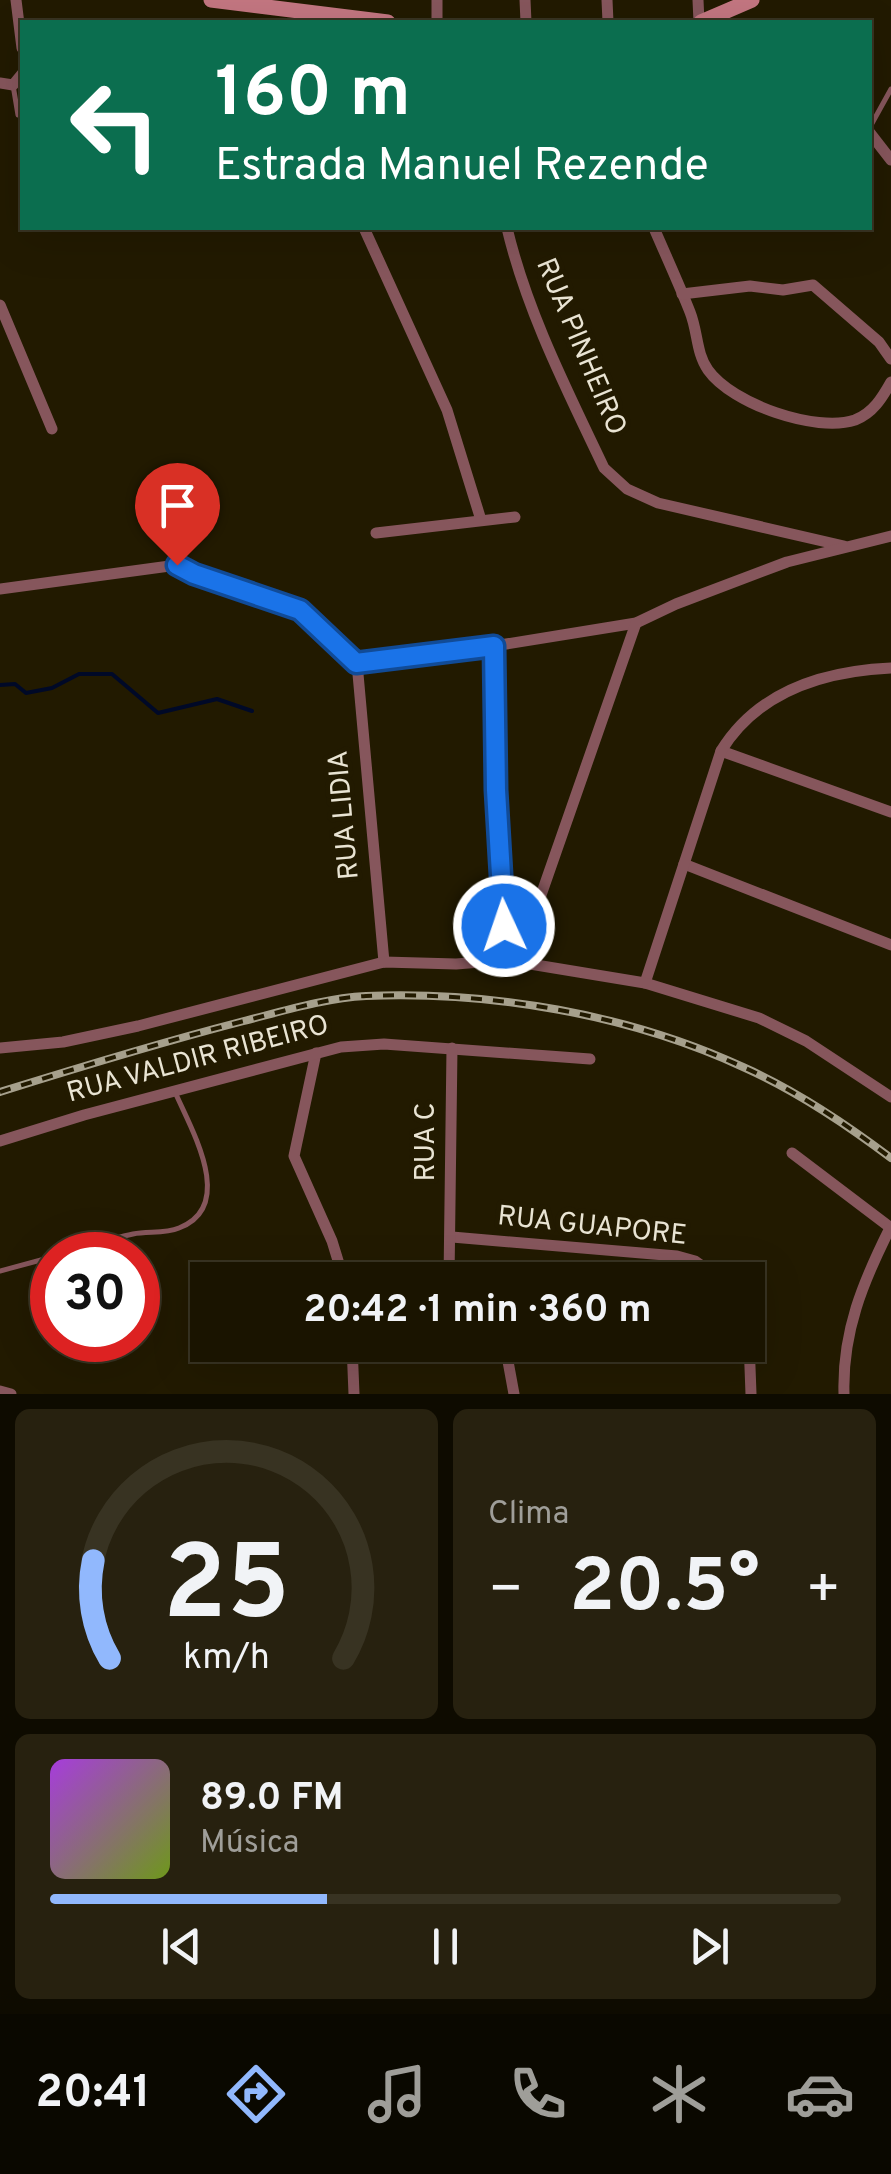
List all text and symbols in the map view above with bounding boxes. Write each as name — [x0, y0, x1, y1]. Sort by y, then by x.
text: 160 m — [215, 52, 411, 141]
icon: left — [50, 60, 180, 190]
text: Estrada Manuel Rezende — [215, 139, 709, 196]
street label: RUA PINHEIRO — [526, 253, 634, 441]
pin — [135, 463, 220, 566]
icon: arrive — [150, 478, 205, 533]
street label: RUA LIDIA — [321, 749, 369, 881]
position arrow — [452, 874, 556, 978]
street label: RUA VALDIR RIBEIRO — [63, 1008, 333, 1112]
street label: RUA C — [409, 1102, 445, 1182]
street label: RUA GUAPORE — [496, 1199, 688, 1255]
speed limit sign: 30 — [30, 1232, 160, 1362]
text: 20:42 · 1 min · 360 m — [303, 1287, 652, 1336]
text: Clima — [488, 1495, 569, 1535]
text: 25 — [163, 1524, 290, 1656]
text: 20.5° — [569, 1543, 760, 1638]
text: − — [488, 1557, 523, 1627]
text: + — [806, 1557, 841, 1627]
text: km/h — [183, 1636, 270, 1682]
text: 89.0 FM — [200, 1775, 344, 1824]
text: Música — [200, 1824, 299, 1864]
icon: previous — [154, 1919, 209, 1974]
icon: pause — [418, 1919, 473, 1974]
icon: next — [682, 1919, 737, 1974]
icon: directions — [221, 2059, 291, 2129]
icon: music — [362, 2059, 432, 2129]
icon: phone — [503, 2059, 573, 2129]
icon: climate — [644, 2059, 714, 2129]
icon: car — [785, 2059, 855, 2129]
text: 20:41 — [36, 2066, 150, 2123]

